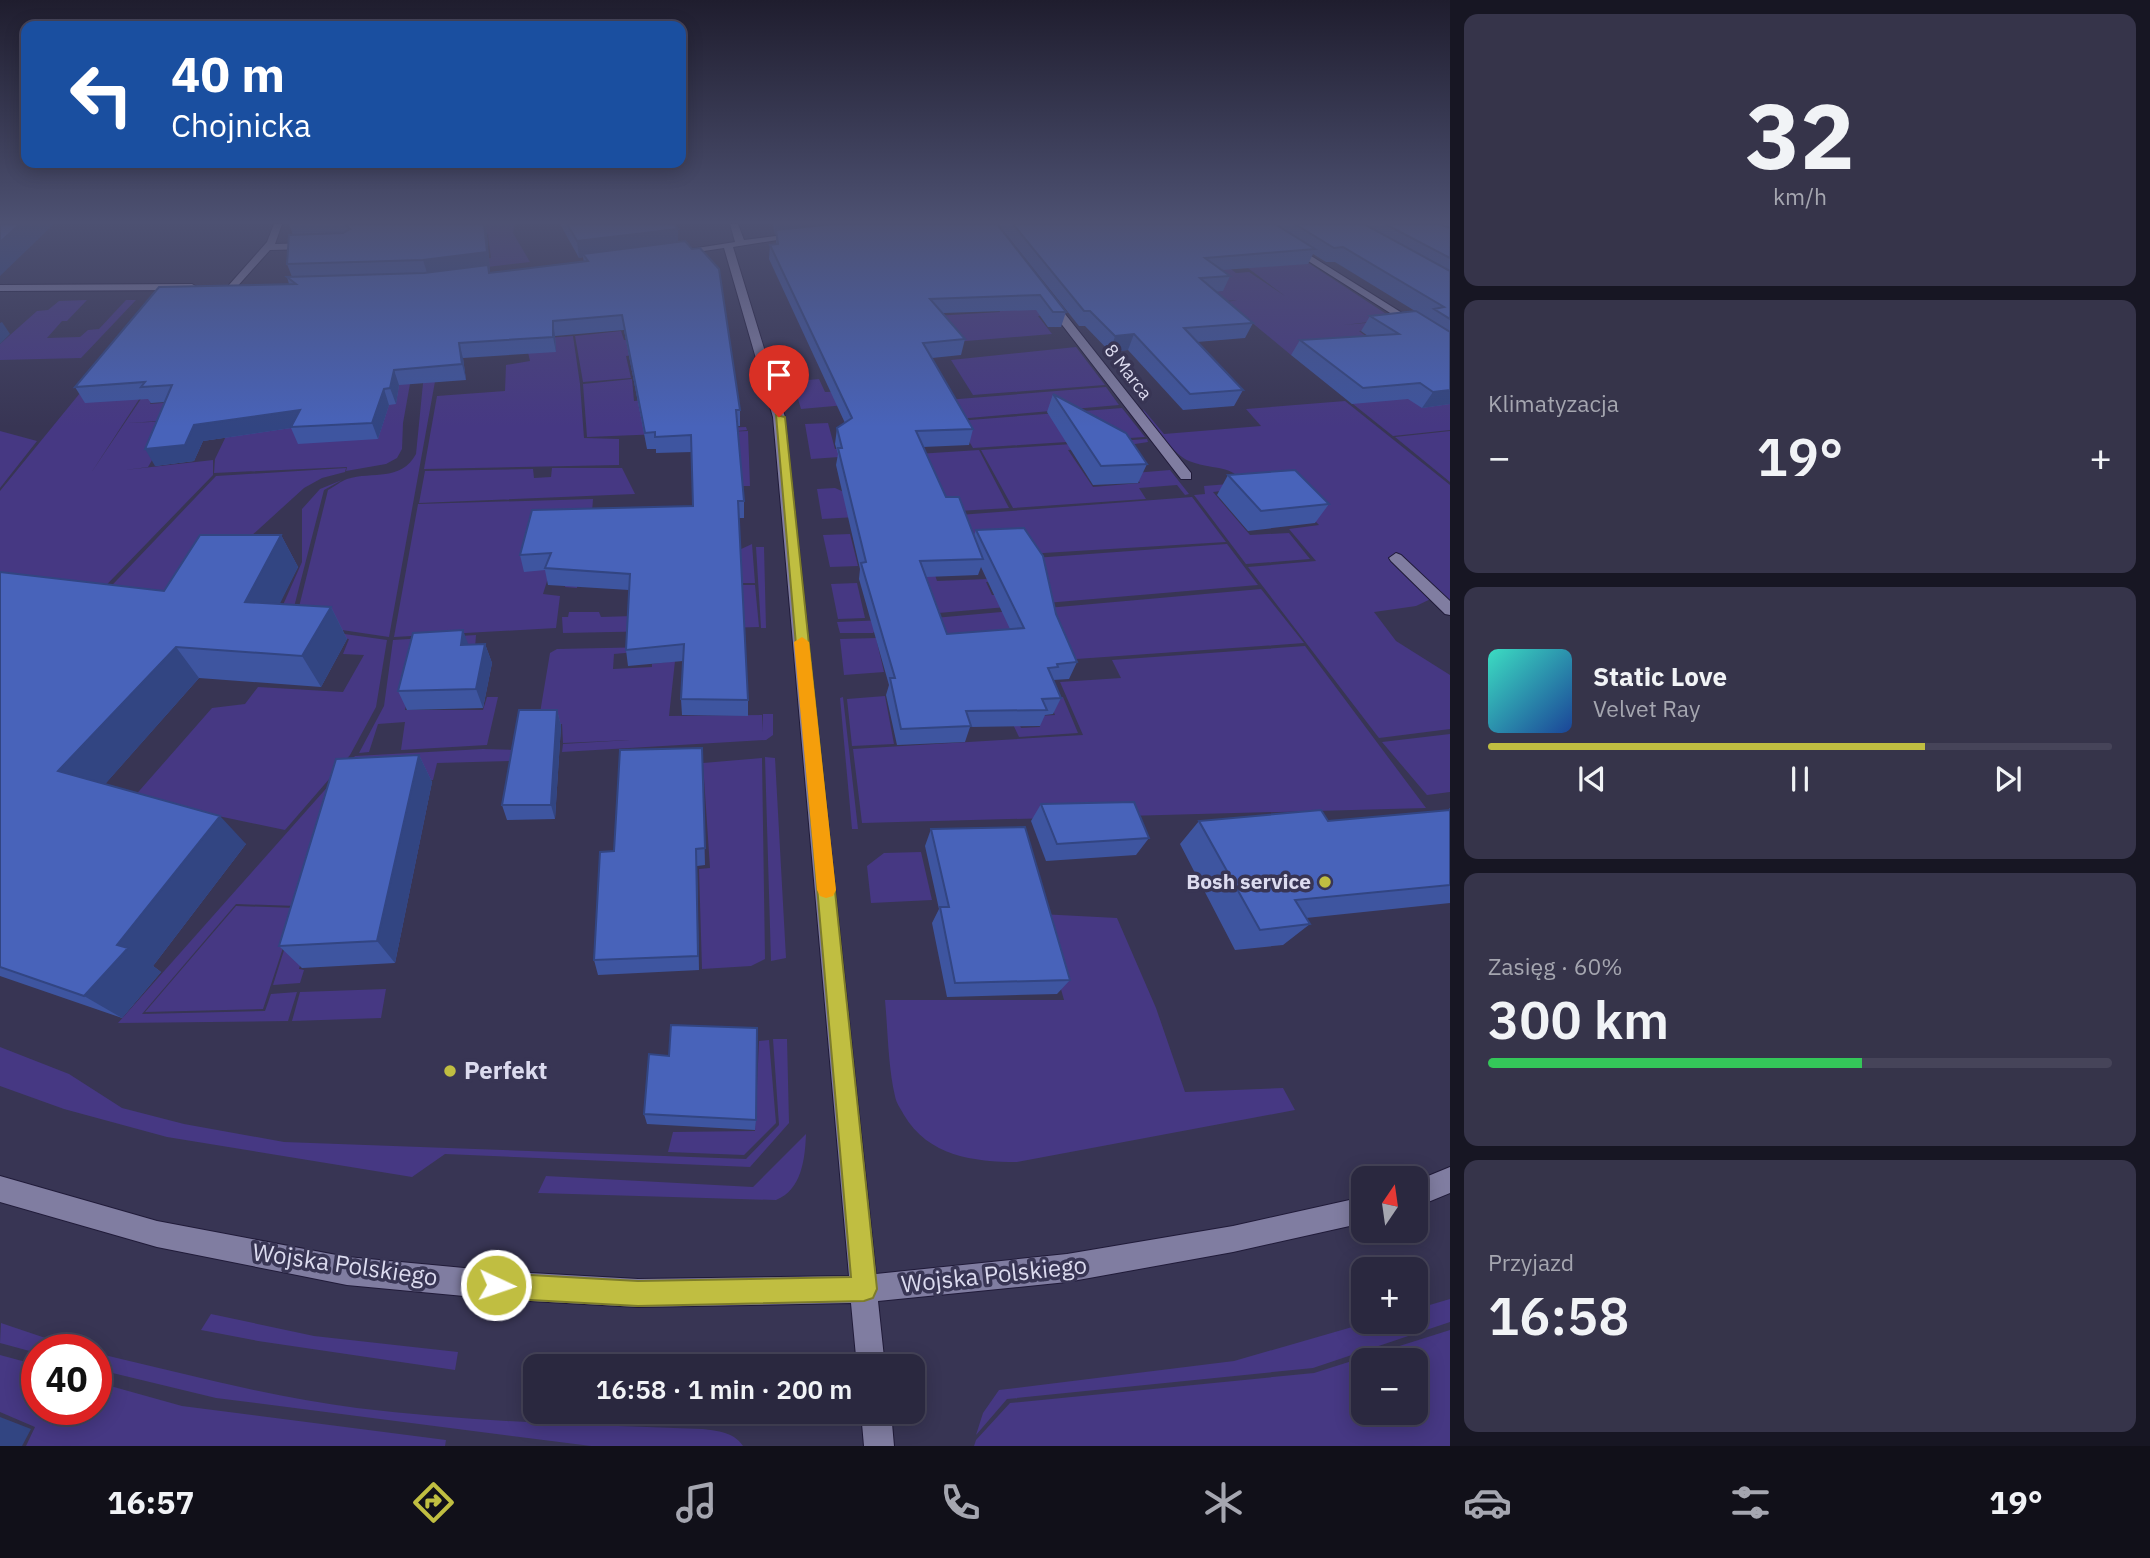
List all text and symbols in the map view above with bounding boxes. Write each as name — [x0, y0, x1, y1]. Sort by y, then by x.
text: 40 m — [171, 42, 285, 105]
icon: left — [56, 49, 147, 140]
text: 32 — [1745, 76, 1855, 194]
text: Chojnicka — [171, 104, 311, 146]
text: km/h — [1773, 181, 1827, 211]
street label: 8 Marca — [1099, 339, 1158, 404]
pin — [749, 345, 809, 417]
icon: arrive — [760, 356, 798, 394]
text: Klimatyzacja — [1488, 388, 1619, 418]
text: 19° — [1757, 423, 1843, 490]
text: − — [1488, 432, 1511, 481]
text: + — [2089, 432, 2112, 481]
text: Static Love — [1593, 659, 1727, 693]
text: Velvet Ray — [1593, 693, 1700, 723]
icon: previous — [1573, 760, 1611, 798]
icon: pause — [1781, 760, 1819, 798]
icon: next — [1989, 760, 2027, 798]
place label: Bosh service — [1186, 867, 1311, 895]
marker: Bosh service — [1317, 874, 1333, 890]
text: Zasięg · 60% — [1488, 951, 1623, 981]
text: 300 km — [1488, 986, 1669, 1053]
place label: Perfekt — [464, 1054, 548, 1086]
marker: Perfekt — [442, 1063, 458, 1079]
north arrow — [1351, 1166, 1428, 1242]
map controls — [1351, 1166, 1428, 1425]
street label: Wojska Polskiego — [250, 1235, 440, 1293]
text: Przyjazd — [1488, 1247, 1574, 1277]
position arrow — [459, 1248, 533, 1322]
street label: Wojska Polskiego — [899, 1248, 1088, 1300]
button: + — [1351, 1257, 1428, 1334]
text: 16:58 — [1488, 1282, 1629, 1349]
speed limit sign: 40 — [21, 1334, 112, 1425]
button: − — [1351, 1348, 1428, 1425]
text: 16:58 · 1 min · 200 m — [596, 1372, 852, 1406]
icon: directions — [409, 1478, 458, 1527]
icon: music — [672, 1478, 721, 1527]
icon: phone — [936, 1478, 985, 1527]
icon: climate — [1199, 1478, 1248, 1527]
icon: car — [1463, 1478, 1512, 1527]
icon: filters — [1726, 1478, 1775, 1527]
text: 16:57 — [107, 1481, 195, 1523]
text: 19° — [1989, 1481, 2043, 1523]

